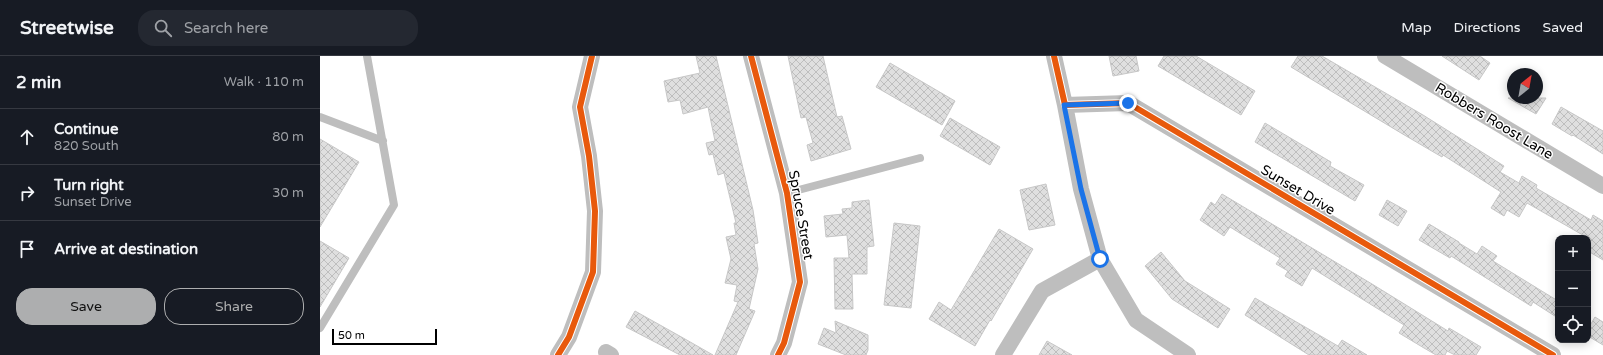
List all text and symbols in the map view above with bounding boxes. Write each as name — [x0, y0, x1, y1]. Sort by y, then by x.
search box — [138, 10, 418, 46]
text: Streetwise — [20, 17, 114, 39]
icon: search — [152, 17, 174, 39]
text: Search here — [184, 19, 268, 37]
text: Map — [1401, 19, 1432, 36]
text: Directions — [1454, 19, 1521, 36]
text: Saved — [1543, 19, 1583, 36]
north arrow — [1507, 68, 1543, 104]
text: 2 min — [16, 72, 61, 93]
text: Walk · 110 m — [224, 74, 304, 90]
street label: Robbers Roost Lane — [1432, 79, 1556, 163]
route end — [1119, 94, 1137, 112]
text: Continue — [54, 120, 118, 138]
icon: ahead — [16, 126, 38, 148]
text: 80 m — [272, 129, 304, 145]
text: 820 South — [54, 138, 119, 154]
street label: Sunset Drive — [1258, 161, 1338, 219]
street label: Spruce Street — [785, 169, 817, 262]
text: Turn right — [54, 176, 124, 194]
icon: right — [16, 182, 38, 204]
text: 30 m — [272, 185, 304, 201]
text: Sunset Drive — [54, 194, 132, 210]
map controls — [1555, 235, 1591, 343]
button: + — [1555, 235, 1591, 271]
icon: arrive — [16, 238, 38, 260]
text: Arrive at destination — [54, 240, 198, 258]
route start — [1091, 250, 1109, 268]
button: − — [1555, 271, 1591, 307]
button: Save — [16, 288, 156, 325]
button: Share — [164, 288, 304, 325]
button: locate — [1555, 307, 1591, 343]
scale bar — [332, 327, 437, 346]
text: 50 m — [338, 329, 365, 342]

